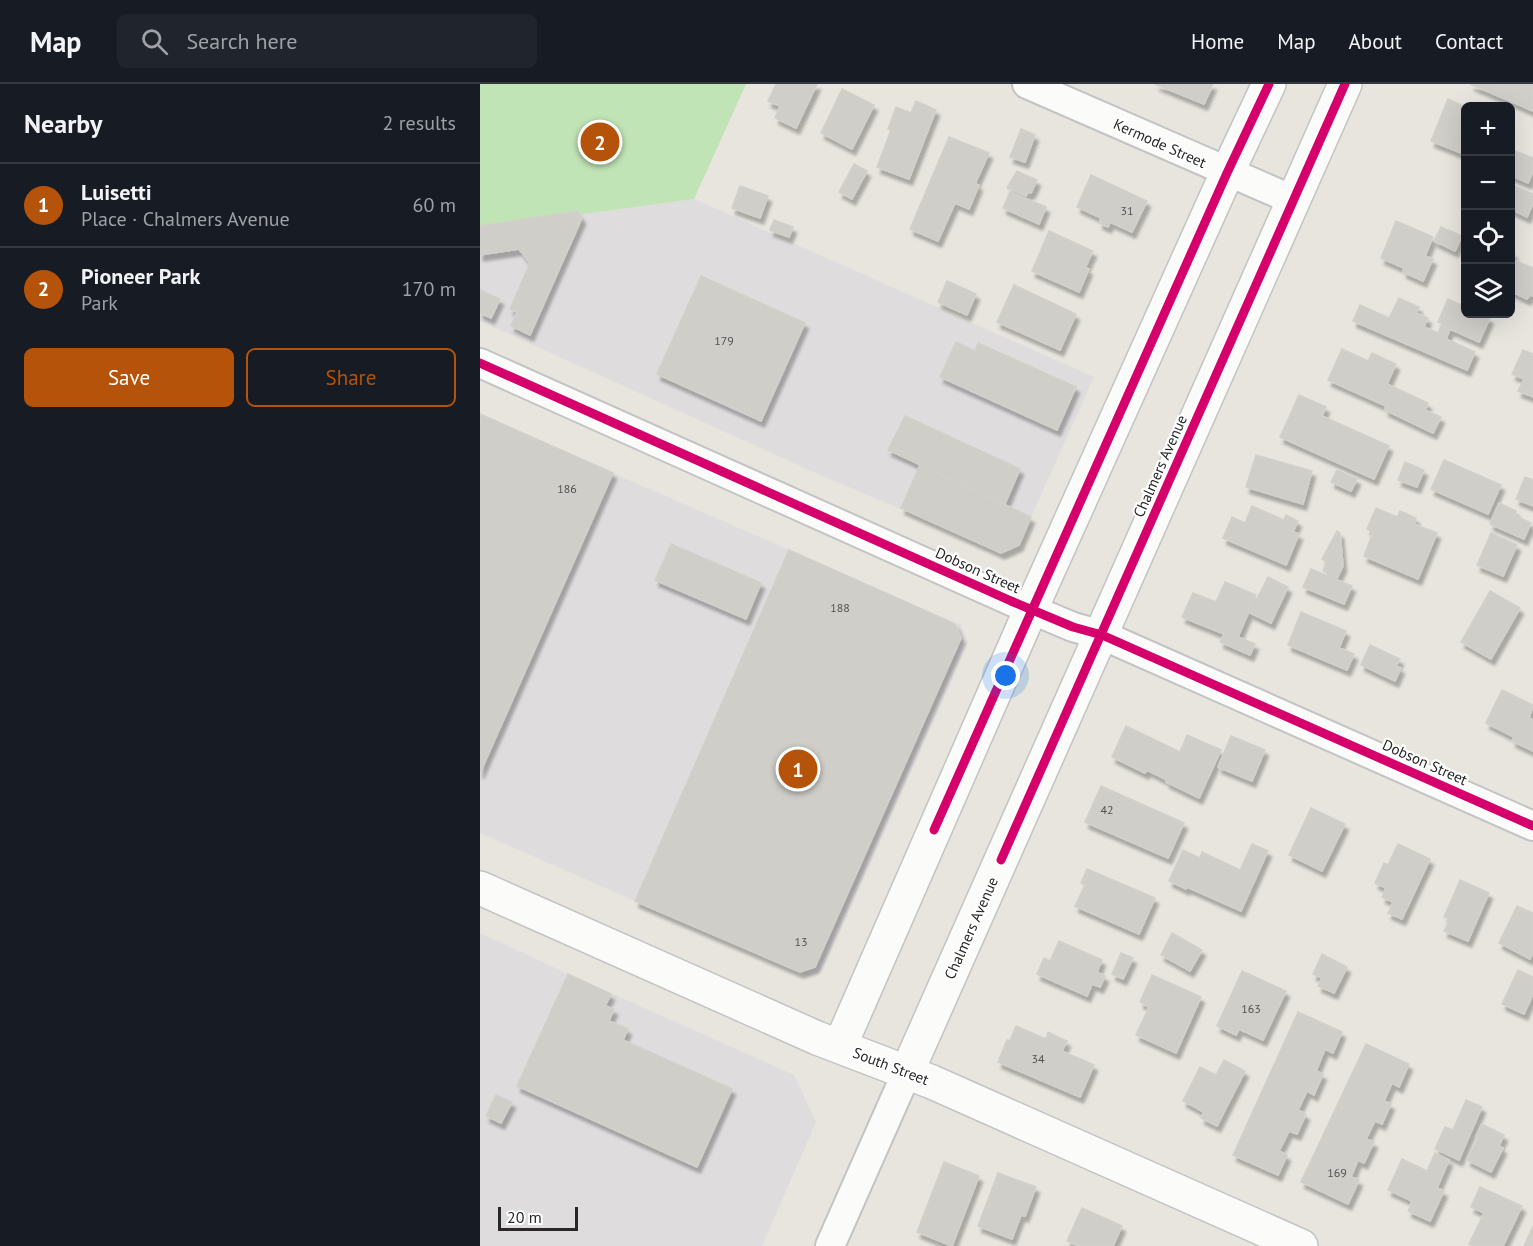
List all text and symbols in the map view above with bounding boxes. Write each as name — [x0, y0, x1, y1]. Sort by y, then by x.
search box — [117, 14, 537, 68]
text: Map — [30, 23, 81, 60]
icon: search — [138, 25, 171, 58]
text: Search here — [186, 27, 297, 55]
text: Home — [1191, 28, 1244, 55]
text: Map — [1277, 28, 1316, 55]
text: About — [1349, 28, 1402, 55]
text: Contact — [1435, 28, 1503, 55]
map controls — [1461, 102, 1515, 318]
button: + — [1461, 102, 1515, 156]
text: Nearby — [24, 107, 102, 140]
text: 2 results — [383, 110, 456, 136]
street label: Kermode Street — [1111, 114, 1209, 172]
pin: 2 — [580, 120, 620, 164]
button: − — [1461, 156, 1515, 210]
text: Luisetti — [81, 178, 152, 206]
text: 1 — [38, 192, 49, 218]
text: 60 m — [413, 192, 456, 218]
house number: 31 — [1120, 203, 1134, 218]
text: Place · Chalmers Avenue — [81, 206, 290, 232]
button: locate — [1461, 210, 1515, 264]
text: Pioneer Park — [81, 262, 200, 290]
button: layers — [1461, 264, 1515, 318]
text: 2 — [38, 276, 49, 302]
text: 170 m — [402, 276, 456, 302]
text: Park — [81, 290, 118, 316]
house number: 179 — [714, 333, 734, 348]
button: Save — [24, 348, 234, 407]
button: Share — [246, 348, 456, 407]
street label: Chalmers Avenue — [1129, 412, 1191, 520]
house number: 186 — [557, 481, 577, 496]
street label: Dobson Street — [933, 543, 1023, 597]
house number: 188 — [830, 600, 850, 615]
your location — [991, 661, 1020, 690]
street label: Dobson Street — [1380, 735, 1470, 789]
pin: 1 — [778, 746, 818, 792]
house number: 42 — [1100, 802, 1114, 817]
street label: Chalmers Avenue — [940, 874, 1002, 982]
house number: 13 — [794, 934, 808, 949]
house number: 163 — [1241, 1001, 1261, 1016]
street label: South Street — [850, 1043, 932, 1089]
house number: 34 — [1031, 1051, 1045, 1066]
house number: 169 — [1327, 1165, 1347, 1180]
scale bar — [498, 1204, 578, 1232]
text: 20 m — [507, 1207, 542, 1227]

